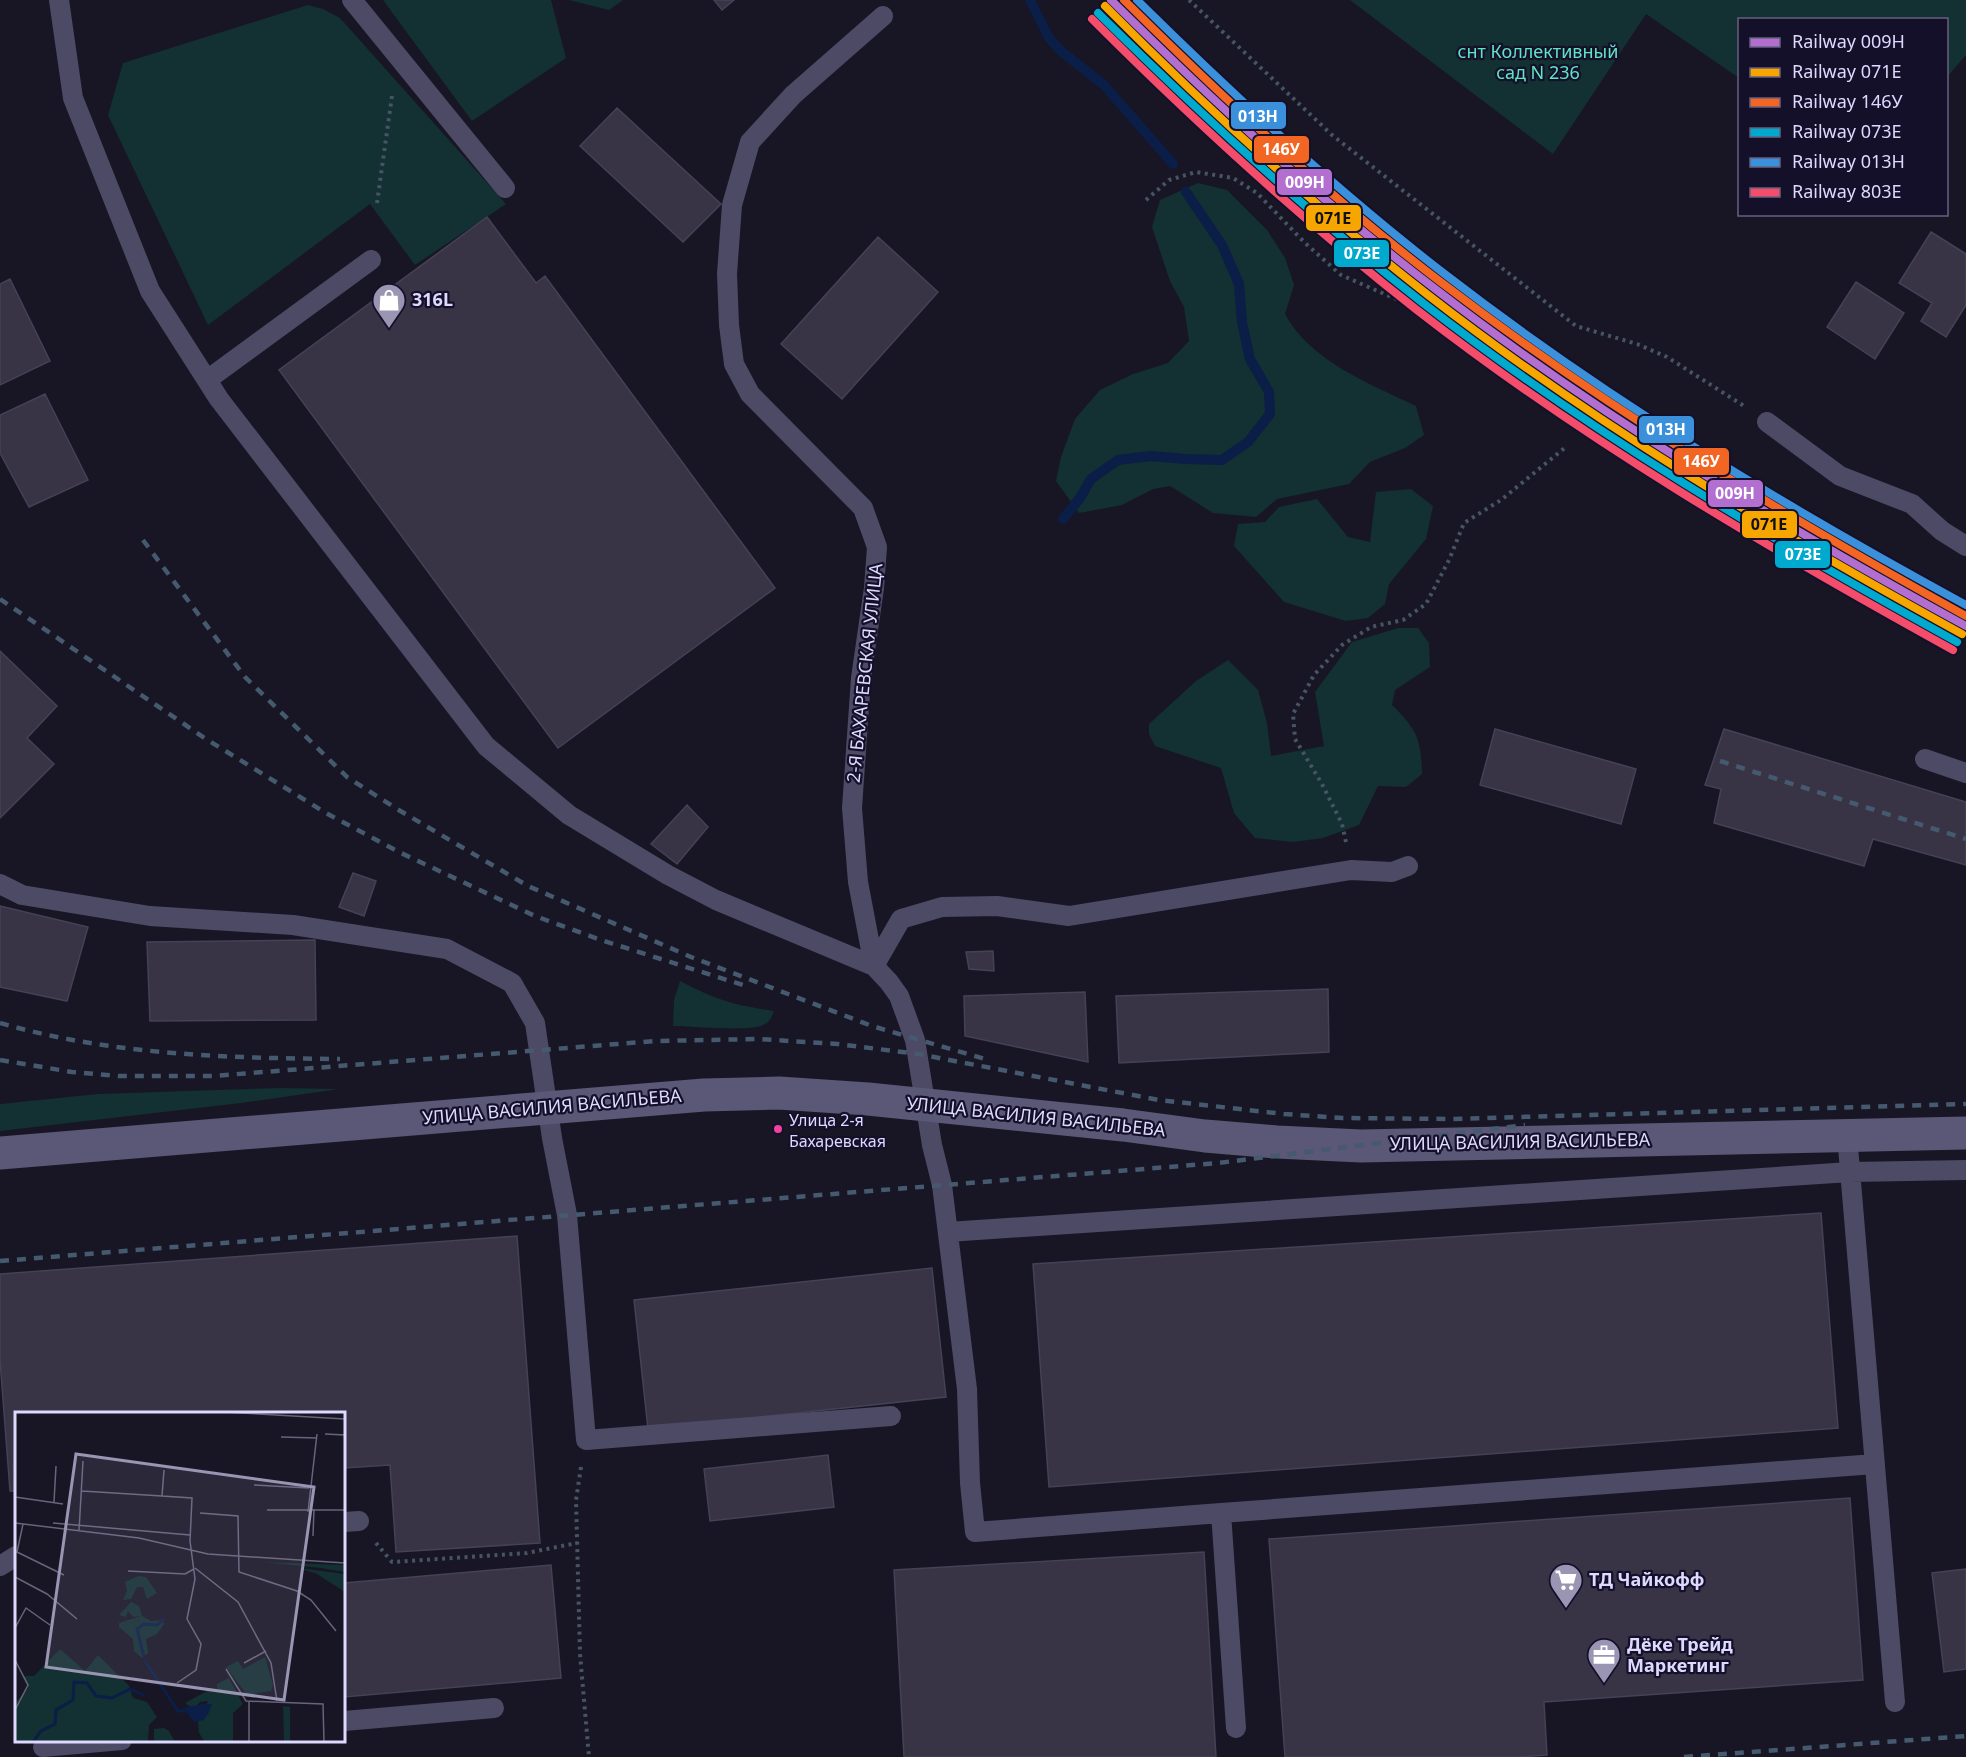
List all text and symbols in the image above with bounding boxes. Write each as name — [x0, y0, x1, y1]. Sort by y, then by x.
legend — [1738, 18, 1948, 216]
text: Railway 009Н — [1792, 29, 1905, 53]
park label: снт Коллективный сад N 236 — [1458, 39, 1618, 84]
text: Railway 071Е — [1792, 59, 1902, 83]
text: Railway 146У — [1792, 89, 1904, 113]
line badge: 013Н — [1230, 101, 1287, 130]
text: 013Н — [1238, 105, 1278, 127]
text: Railway 073Е — [1792, 119, 1902, 143]
line badge: 146У — [1253, 135, 1310, 164]
text: 146У — [1262, 138, 1301, 160]
text: Railway 013Н — [1792, 149, 1905, 173]
line badge: 009Н — [1276, 168, 1333, 196]
text: 009Н — [1285, 171, 1325, 193]
text: Railway 803Е — [1792, 179, 1902, 203]
line badge: 071Е — [1305, 204, 1362, 232]
text: 071Е — [1315, 207, 1351, 229]
line badge: 073Е — [1333, 239, 1390, 268]
text: 073Е — [1344, 242, 1380, 264]
shop icon: 316L — [371, 282, 407, 329]
place label: 316L — [412, 287, 453, 311]
line badge: 013Н — [1638, 415, 1695, 444]
text: 013Н — [1646, 418, 1686, 440]
line badge: 146У — [1673, 447, 1730, 476]
text: 146У — [1682, 450, 1721, 472]
line badge: 009Н — [1707, 479, 1764, 508]
text: 009Н — [1715, 482, 1755, 504]
line badge: 071Е — [1741, 510, 1798, 539]
text: 071Е — [1751, 513, 1787, 535]
line badge: 073Е — [1774, 540, 1831, 569]
text: 073Е — [1785, 543, 1821, 565]
street label: 2-Я БАХАРЕВСКАЯ УЛИЦА — [841, 562, 888, 784]
street label: УЛИЦА ВАСИЛИЯ ВАСИЛЬЕВА — [421, 1083, 683, 1129]
street label: УЛИЦА ВАСИЛИЯ ВАСИЛЬЕВА — [906, 1090, 1167, 1142]
place label: Улица 2-я Бахаревская — [789, 1109, 886, 1152]
marker: Улица 2-я Бахаревская — [772, 1123, 784, 1135]
street label: УЛИЦА ВАСИЛИЯ ВАСИЛЬЕВА — [1390, 1127, 1651, 1155]
inset map — [15, 1412, 345, 1742]
supermarket icon: ТД Чайкофф — [1548, 1562, 1584, 1609]
place label: ТД Чайкофф — [1589, 1567, 1704, 1591]
place label: Дёке Трейд Маркетинг — [1627, 1632, 1733, 1677]
office icon: Дёке Трейд Маркетинг — [1586, 1637, 1622, 1684]

